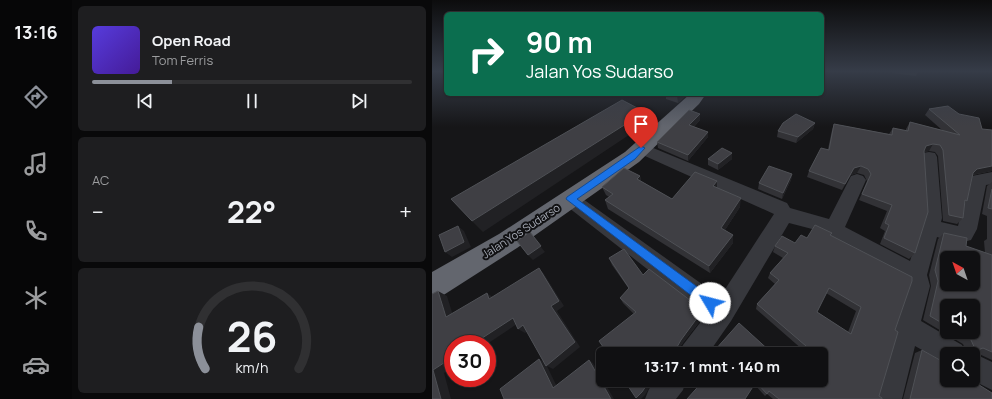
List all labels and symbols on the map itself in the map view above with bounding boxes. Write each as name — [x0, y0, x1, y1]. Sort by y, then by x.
pin — [624, 107, 658, 148]
street label: Jalan Yos Sudarso — [479, 199, 563, 261]
north arrow — [940, 251, 980, 291]
position arrow — [689, 282, 731, 324]
speed limit sign: 30 — [444, 335, 496, 387]

